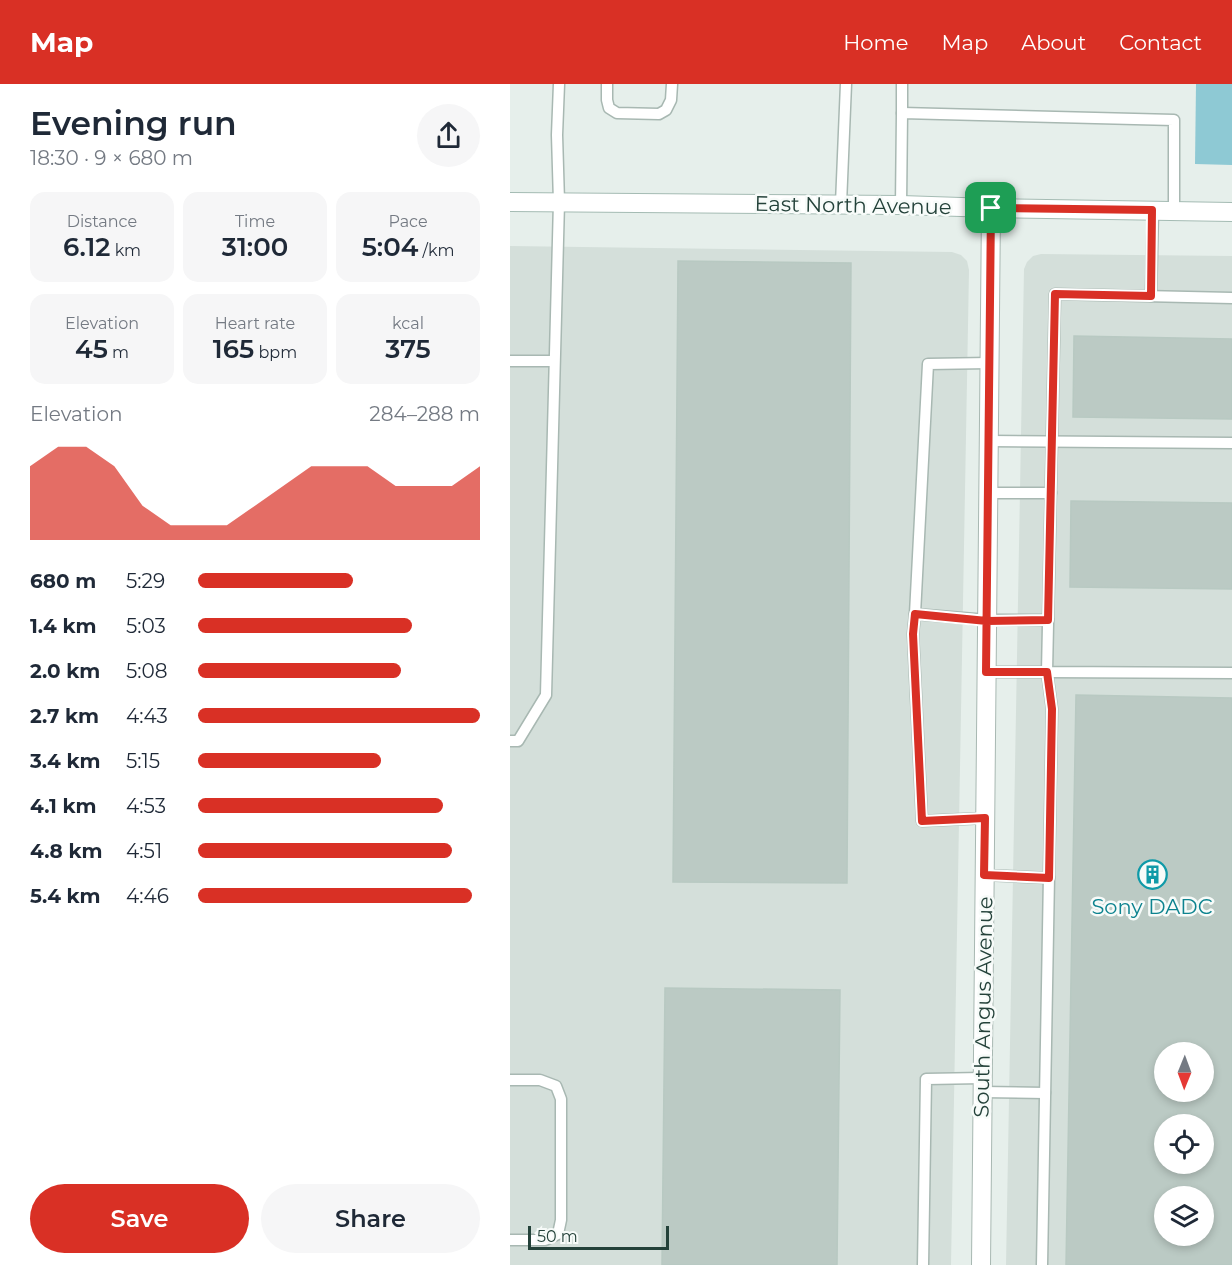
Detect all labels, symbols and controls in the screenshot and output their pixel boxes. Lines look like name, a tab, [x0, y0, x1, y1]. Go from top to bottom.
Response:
text: Map	[30, 25, 93, 59]
text: Home	[843, 30, 908, 55]
text: Map	[941, 30, 988, 55]
text: About	[1021, 30, 1086, 55]
text: Contact	[1119, 30, 1202, 55]
text: Evening run	[30, 103, 237, 143]
button: share	[417, 104, 480, 167]
text: 18:30 · 9 × 680 m	[30, 146, 193, 170]
pin	[965, 182, 1016, 233]
street label: East North Avenue	[754, 191, 952, 219]
icon: arrive	[974, 191, 1007, 224]
text: Distance	[67, 212, 137, 231]
text: Time	[235, 212, 275, 231]
text: Pace	[388, 212, 428, 231]
text: 6.12	[63, 231, 110, 263]
text: 31:00	[222, 231, 288, 263]
text: 5:04	[362, 231, 418, 263]
text: km	[110, 241, 141, 260]
text: /km	[418, 241, 454, 260]
text: Elevation	[65, 314, 139, 333]
text: Heart rate	[215, 314, 295, 333]
text: kcal	[392, 314, 424, 333]
text: 45	[75, 333, 108, 365]
text: 165	[213, 333, 254, 365]
text: 375	[385, 333, 431, 365]
text: m	[108, 343, 129, 362]
text: bpm	[254, 343, 297, 362]
text: Elevation	[30, 402, 122, 426]
text: 284–288 m	[369, 402, 480, 426]
text: 680 m	[30, 569, 96, 593]
text: 5:29	[126, 569, 165, 593]
text: 1.4 km	[30, 614, 97, 638]
text: 5:03	[126, 614, 166, 638]
text: 2.0 km	[30, 659, 100, 683]
text: 5:08	[126, 659, 168, 683]
text: 2.7 km	[30, 704, 99, 728]
text: 4:43	[126, 704, 168, 728]
text: 3.4 km	[30, 749, 101, 773]
text: 5:15	[126, 749, 160, 773]
text: 4.1 km	[30, 794, 97, 818]
text: 4:53	[126, 794, 166, 818]
text: 4.8 km	[30, 839, 103, 863]
text: 4:51	[126, 839, 162, 863]
building icon: Sony DADC	[1136, 859, 1168, 891]
text: 5.4 km	[30, 884, 101, 908]
text: 4:46	[126, 884, 169, 908]
place label: Sony DADC	[1091, 894, 1213, 919]
street label: South Angus Avenue	[969, 896, 997, 1118]
north arrow	[1154, 1042, 1214, 1102]
map controls	[1154, 1042, 1214, 1246]
button: locate	[1154, 1114, 1214, 1174]
button: Save	[30, 1184, 249, 1253]
button: Share	[261, 1184, 480, 1253]
button: layers	[1154, 1186, 1214, 1246]
scale bar	[528, 1223, 669, 1250]
text: 50 m	[537, 1227, 578, 1246]

